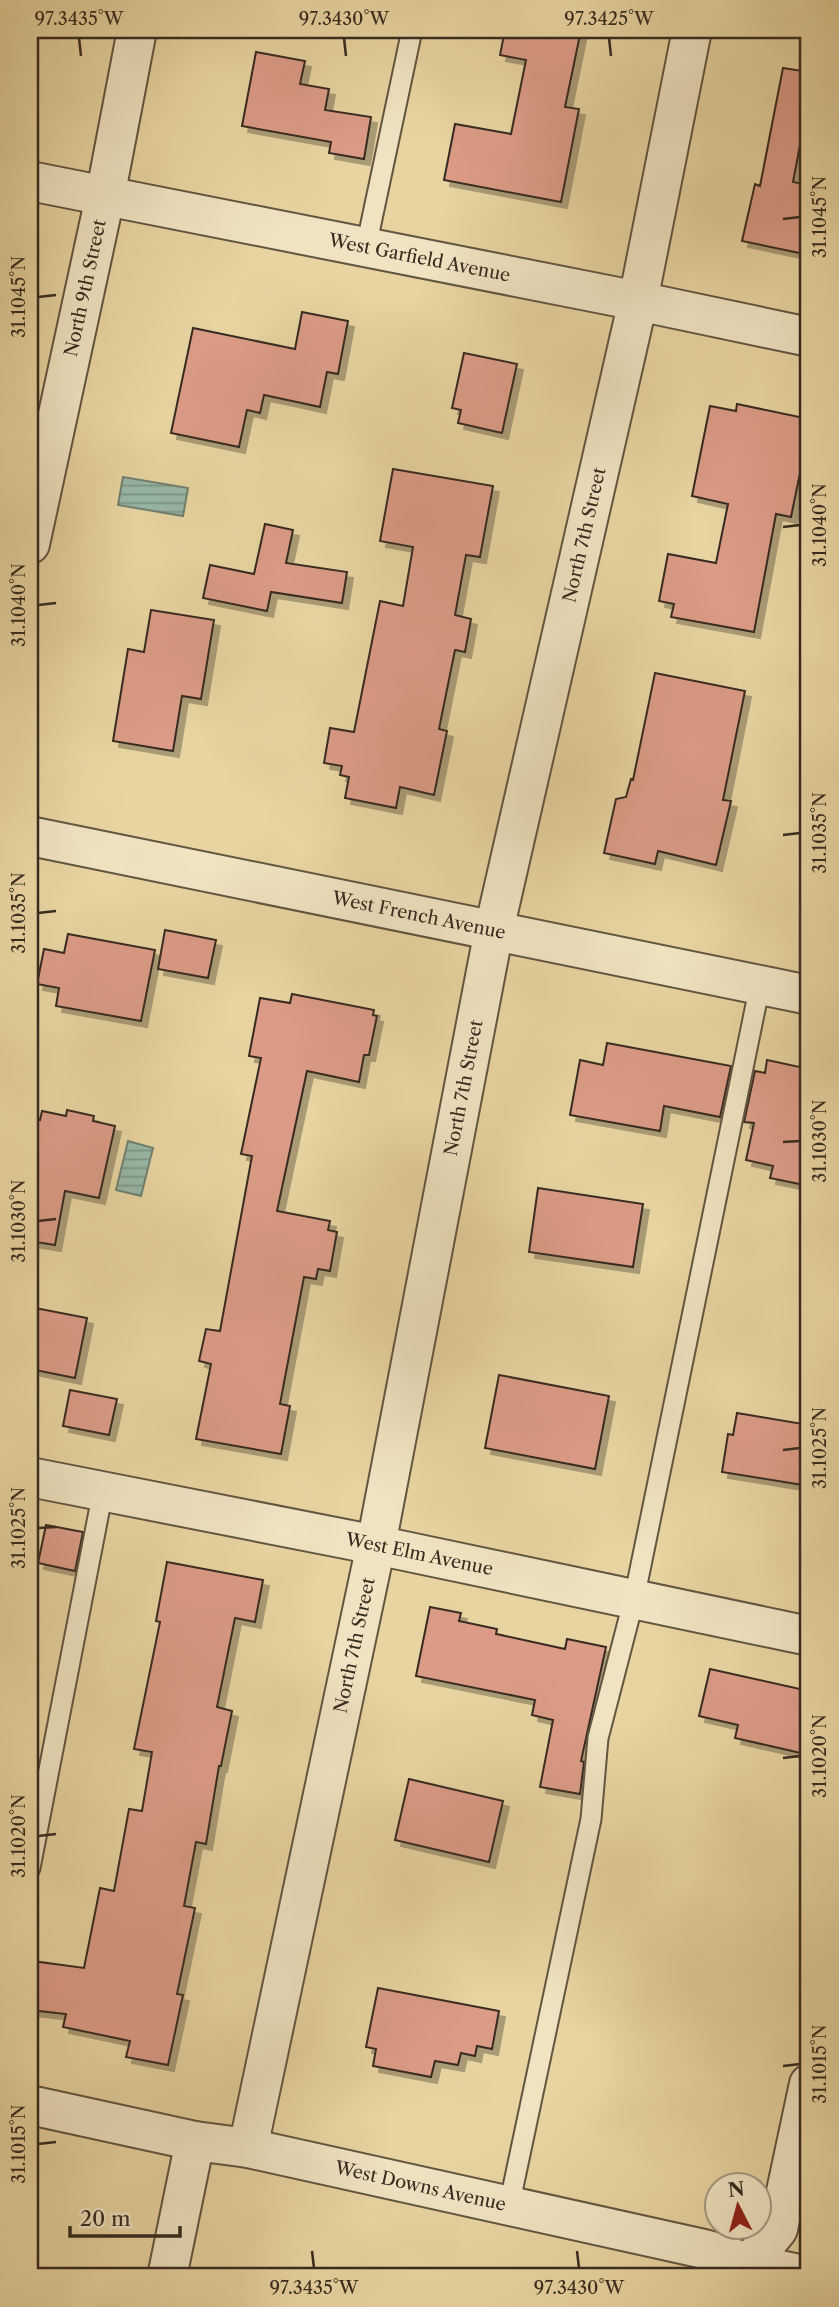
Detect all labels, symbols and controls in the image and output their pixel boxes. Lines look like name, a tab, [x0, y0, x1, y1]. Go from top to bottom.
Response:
text: 97.3435°W	[35, 8, 125, 30]
text: 97.3430°W	[299, 8, 391, 30]
text: 97.3425°W	[564, 8, 655, 30]
text: 31.1045°N	[809, 176, 831, 258]
street label: North 9th Street	[60, 217, 111, 358]
street label: West Garfield Avenue	[326, 229, 512, 287]
text: 31.1045°N	[8, 256, 30, 338]
street label: North 7th Street	[558, 465, 611, 605]
text: 31.1040°N	[809, 483, 831, 567]
text: 31.1040°N	[8, 563, 30, 647]
text: 31.1035°N	[809, 792, 831, 874]
text: 31.1035°N	[8, 872, 30, 954]
street label: West French Avenue	[329, 887, 508, 944]
street label: North 7th Street	[440, 1017, 488, 1158]
text: 31.1030°N	[809, 1099, 831, 1183]
text: 31.1030°N	[8, 1179, 30, 1263]
text: 31.1025°N	[809, 1407, 831, 1489]
text: 31.1025°N	[8, 1487, 30, 1569]
street label: West Elm Avenue	[343, 1528, 495, 1580]
street label: North 7th Street	[330, 1575, 380, 1715]
text: 31.1020°N	[809, 1714, 831, 1798]
text: 31.1020°N	[8, 1794, 30, 1878]
text: 31.1015°N	[809, 2024, 831, 2104]
text: 31.1015°N	[8, 2104, 30, 2184]
street label: West Downs Avenue	[332, 2156, 508, 2216]
north arrow	[702, 2170, 772, 2240]
text: N	[727, 2177, 746, 2202]
scale bar	[70, 2195, 180, 2239]
text: 20 m	[80, 2206, 131, 2231]
text: 97.3435°W	[270, 2277, 360, 2299]
text: 97.3430°W	[534, 2277, 626, 2299]

